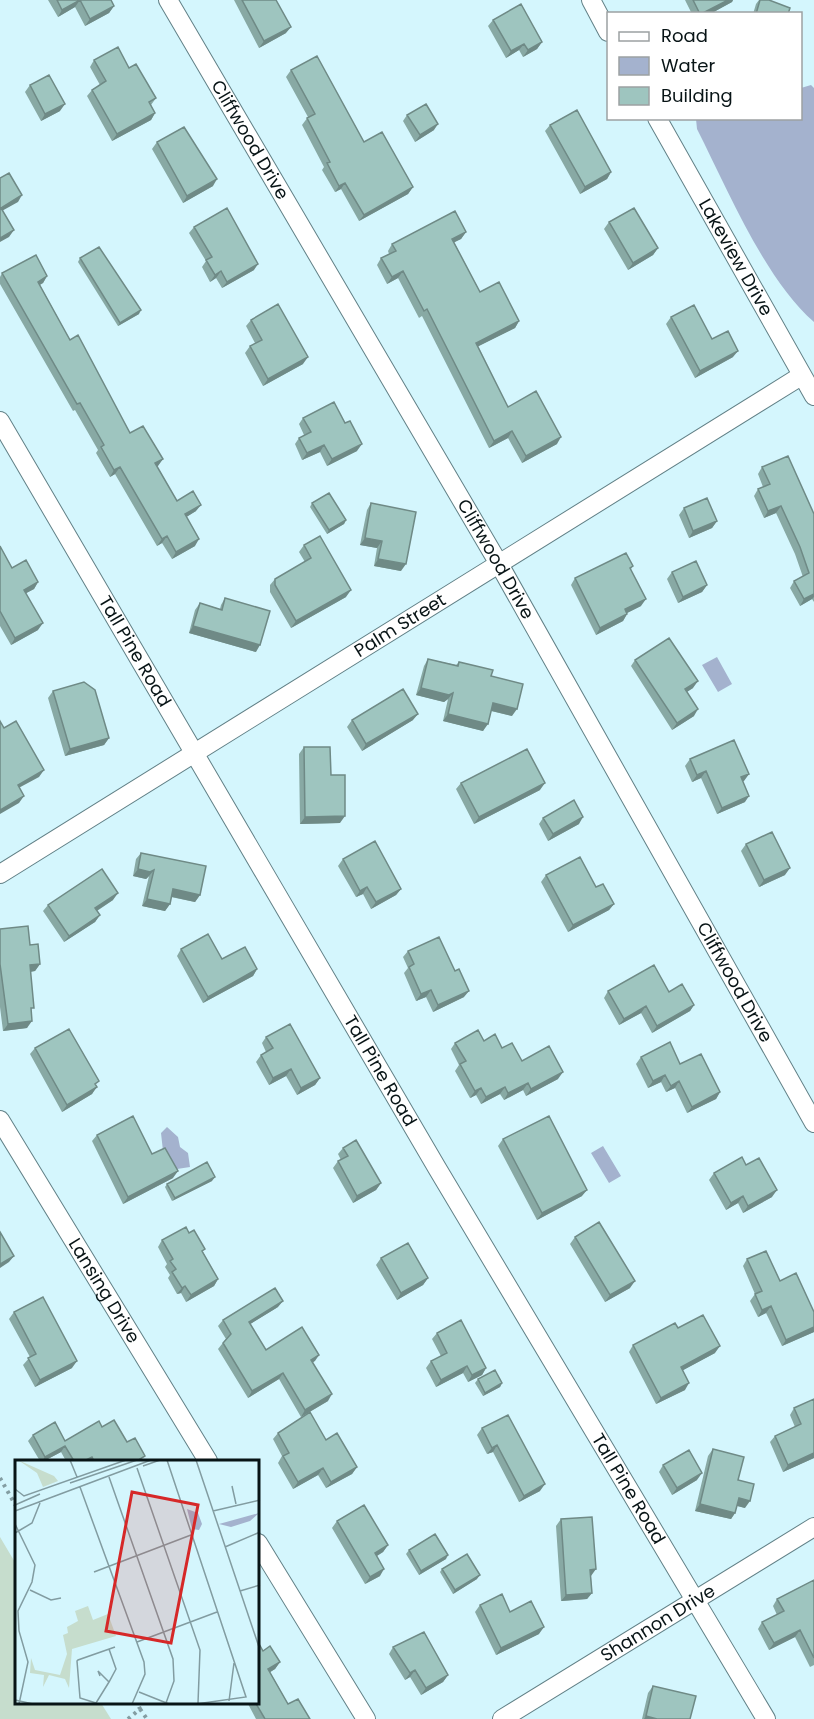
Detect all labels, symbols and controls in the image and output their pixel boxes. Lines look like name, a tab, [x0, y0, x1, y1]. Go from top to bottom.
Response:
legend	[607, 12, 802, 120]
text: Road	[661, 23, 708, 48]
text: Water	[661, 53, 715, 78]
street label: Cliffwood Drive	[206, 75, 295, 204]
text: Building	[661, 83, 733, 108]
street label: Lakeview Drive	[693, 194, 779, 320]
street label: Cliffwood Drive	[452, 494, 540, 623]
street label: Palm Street	[349, 587, 450, 663]
street label: Tall Pine Road	[93, 591, 178, 711]
street label: Cliffwood Drive	[691, 917, 779, 1047]
street label: Tall Pine Road	[338, 1011, 423, 1131]
street label: Lansing Drive	[63, 1233, 146, 1348]
street label: Tall Pine Road	[586, 1428, 672, 1548]
inset map	[15, 1460, 260, 1704]
street label: Shannon Drive	[596, 1578, 720, 1667]

